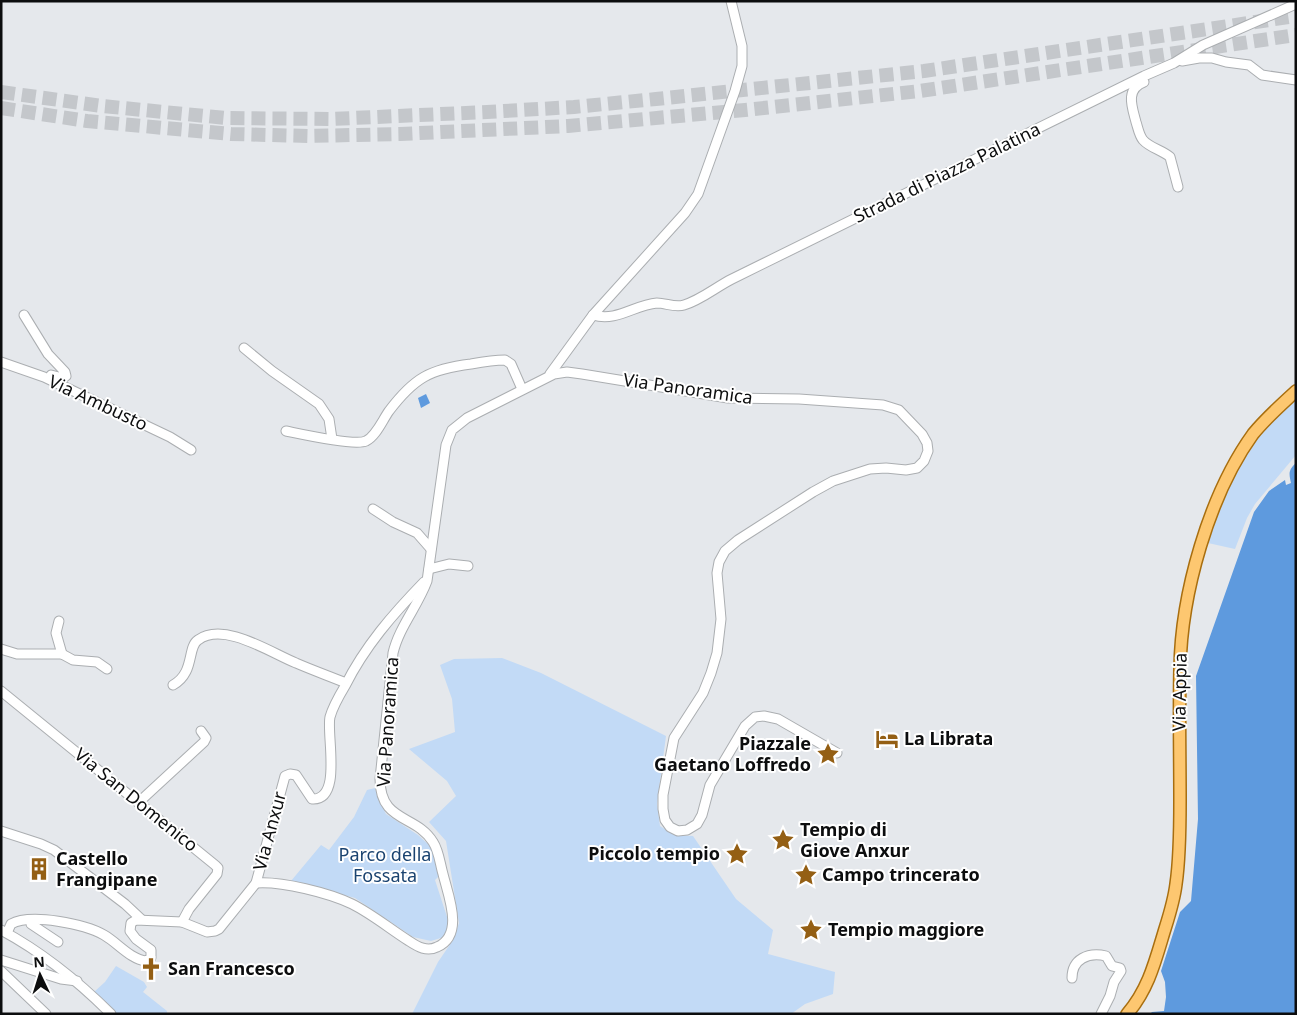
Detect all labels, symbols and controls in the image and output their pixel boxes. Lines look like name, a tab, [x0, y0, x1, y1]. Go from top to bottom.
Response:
street label: Strada di Piazza Palatina	[849, 116, 1044, 228]
street label: Via Panoramica	[622, 367, 754, 409]
street label: Via Ambusto	[45, 369, 152, 436]
street label: Via Appia	[1166, 652, 1192, 731]
street label: Via Panoramica	[370, 656, 404, 788]
hotel icon: La Librata	[874, 726, 900, 752]
place label: La Librata	[904, 726, 993, 750]
place label: Piazzale Gaetano Loffredo	[654, 731, 811, 776]
place icon: Piazzale Gaetano Loffredo	[815, 741, 841, 767]
street label: Via San Domenico	[70, 742, 203, 856]
street label: Via Anxur	[247, 788, 291, 873]
place label: Tempio di Giove Anxur	[800, 817, 909, 862]
place icon: Tempio di Giove Anxur	[770, 827, 796, 853]
place label: Piccolo tempio	[588, 841, 720, 865]
place icon: Piccolo tempio	[724, 841, 750, 867]
park label: Parco della Fossata	[339, 842, 431, 887]
place label: Castello Frangipane	[56, 846, 157, 891]
building icon: Castello Frangipane	[26, 856, 52, 882]
place icon: Campo trincerato	[793, 862, 819, 888]
place label: Campo trincerato	[822, 862, 980, 886]
place icon: Tempio maggiore	[798, 917, 824, 943]
place label: Tempio maggiore	[828, 917, 984, 941]
north arrow	[15, 950, 65, 1000]
text: N	[33, 952, 45, 971]
church icon: San Francesco	[138, 956, 164, 982]
place label: San Francesco	[168, 956, 295, 980]

